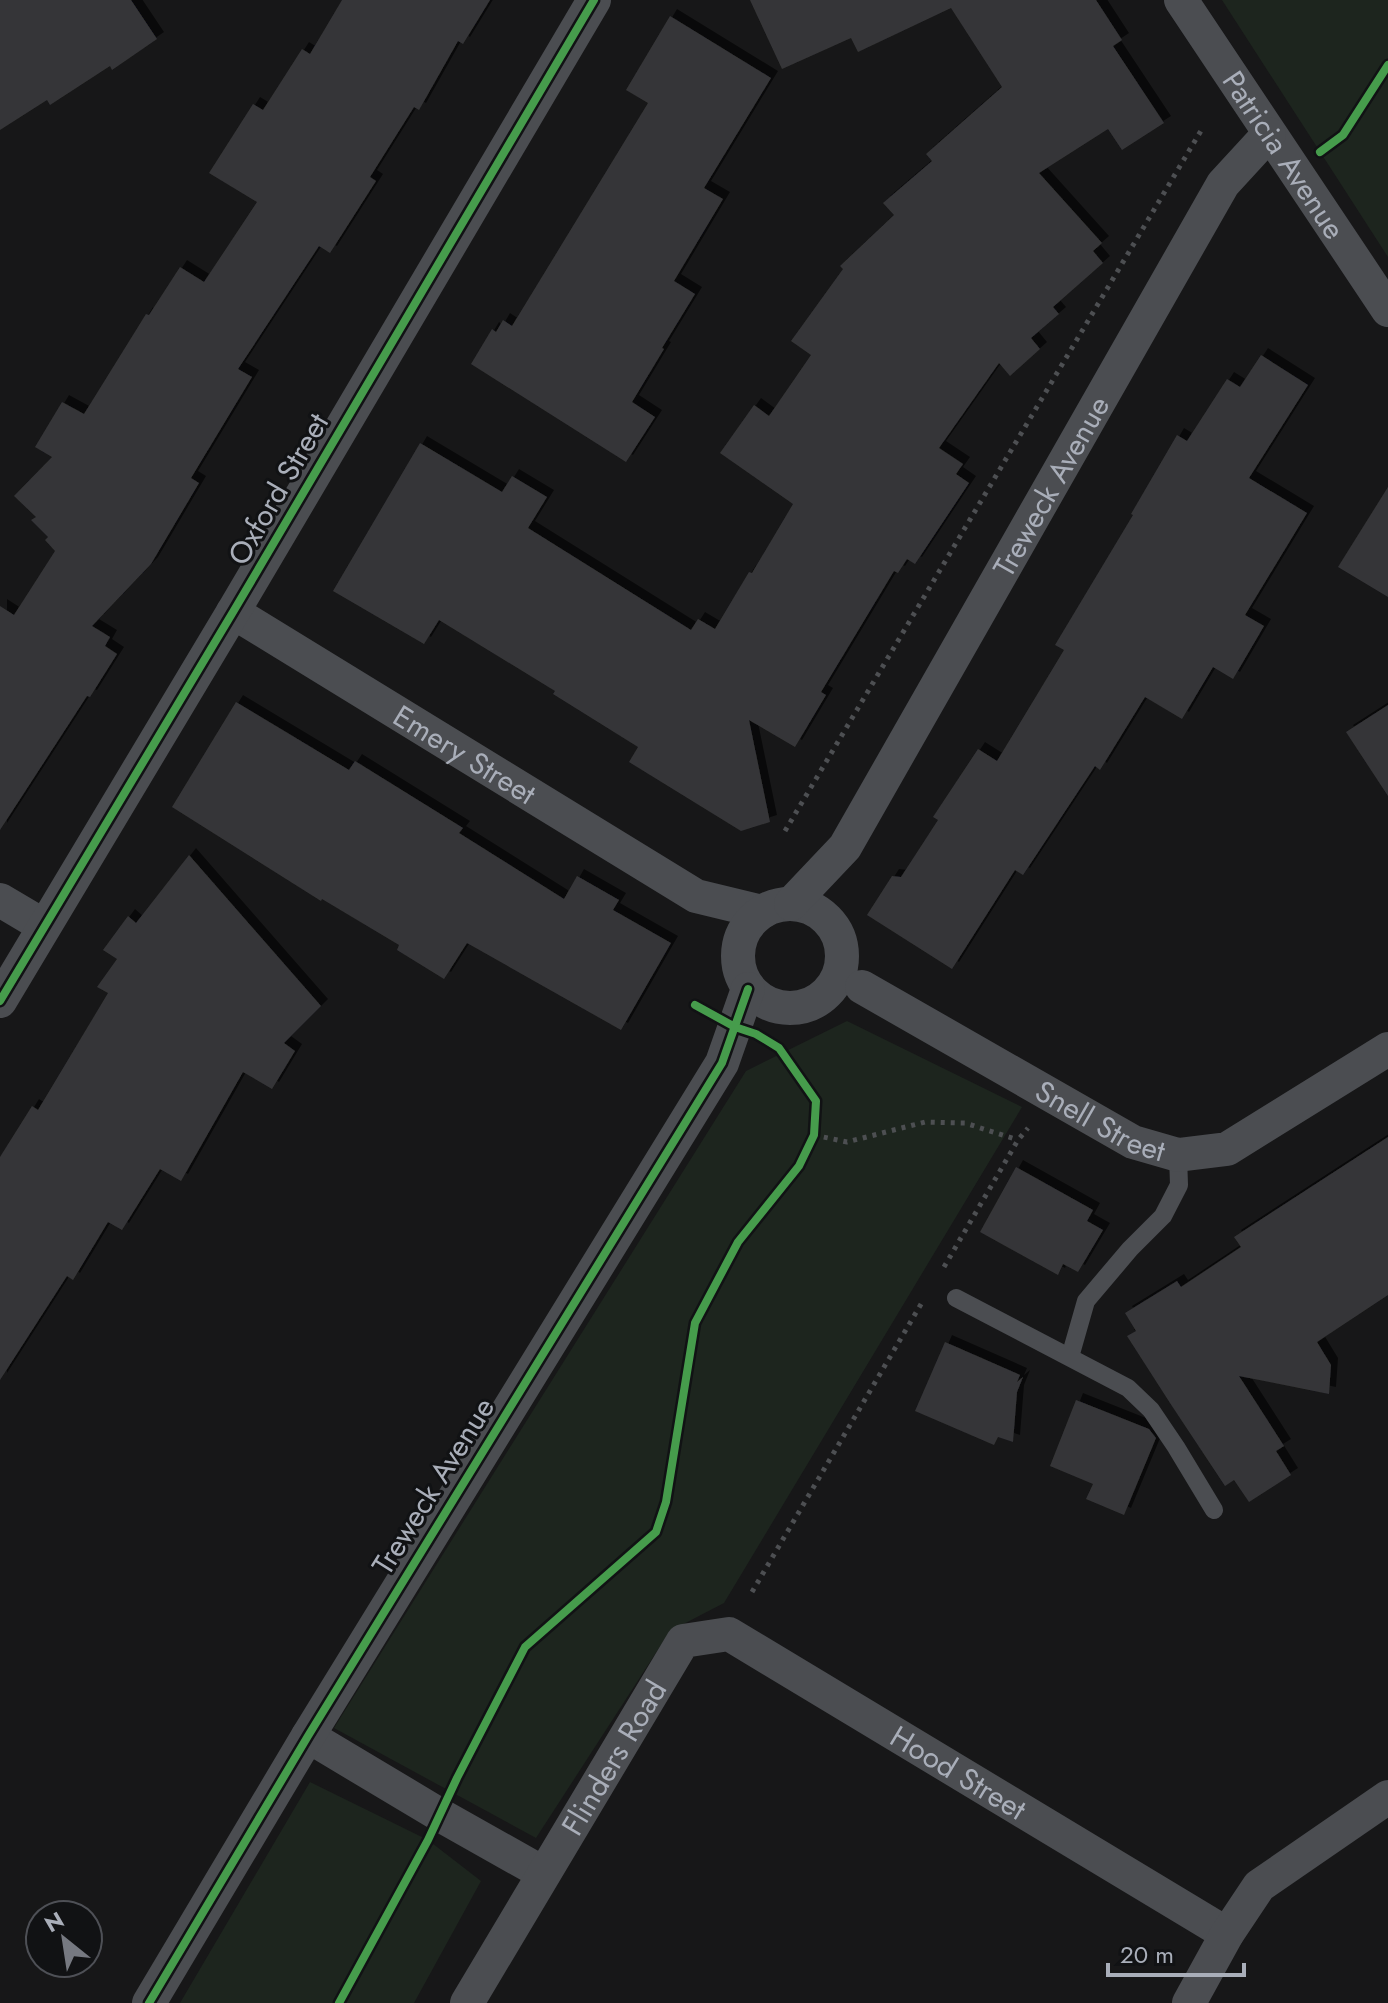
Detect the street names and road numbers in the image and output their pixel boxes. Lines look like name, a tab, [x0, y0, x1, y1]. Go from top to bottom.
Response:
street label: Patricia Avenue	[1212, 62, 1356, 247]
street label: Treweck Avenue	[982, 388, 1119, 584]
street label: Oxford Street	[217, 404, 339, 573]
street label: Emery Street	[385, 694, 545, 815]
street label: Snell Street	[1028, 1069, 1171, 1172]
street label: Treweck Avenue	[361, 1389, 505, 1583]
street label: Flinders Road	[550, 1672, 677, 1843]
street label: Hood Street	[882, 1715, 1035, 1830]

